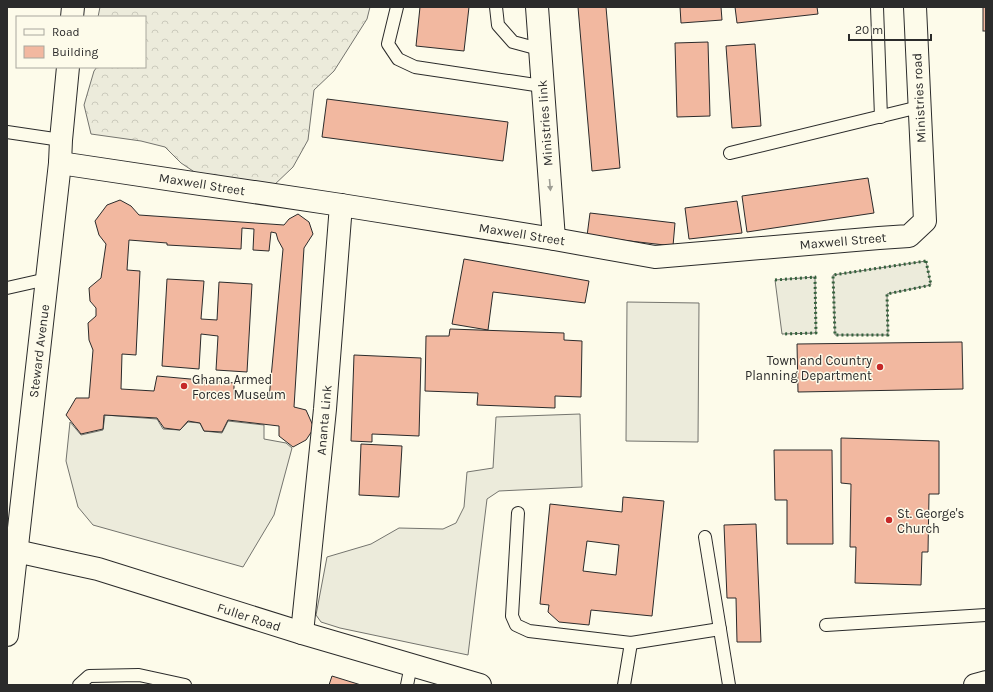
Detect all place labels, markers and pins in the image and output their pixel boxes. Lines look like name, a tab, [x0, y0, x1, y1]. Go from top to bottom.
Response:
place label: Town and Country Planning Department	[745, 353, 872, 383]
marker: Town and Country Planning Department	[875, 362, 885, 372]
place label: Ghana Armed Forces Museum	[192, 372, 286, 402]
marker: Ghana Armed Forces Museum	[179, 381, 189, 391]
place label: St. George's Church	[897, 506, 965, 536]
marker: St. George's Church	[884, 515, 894, 525]

